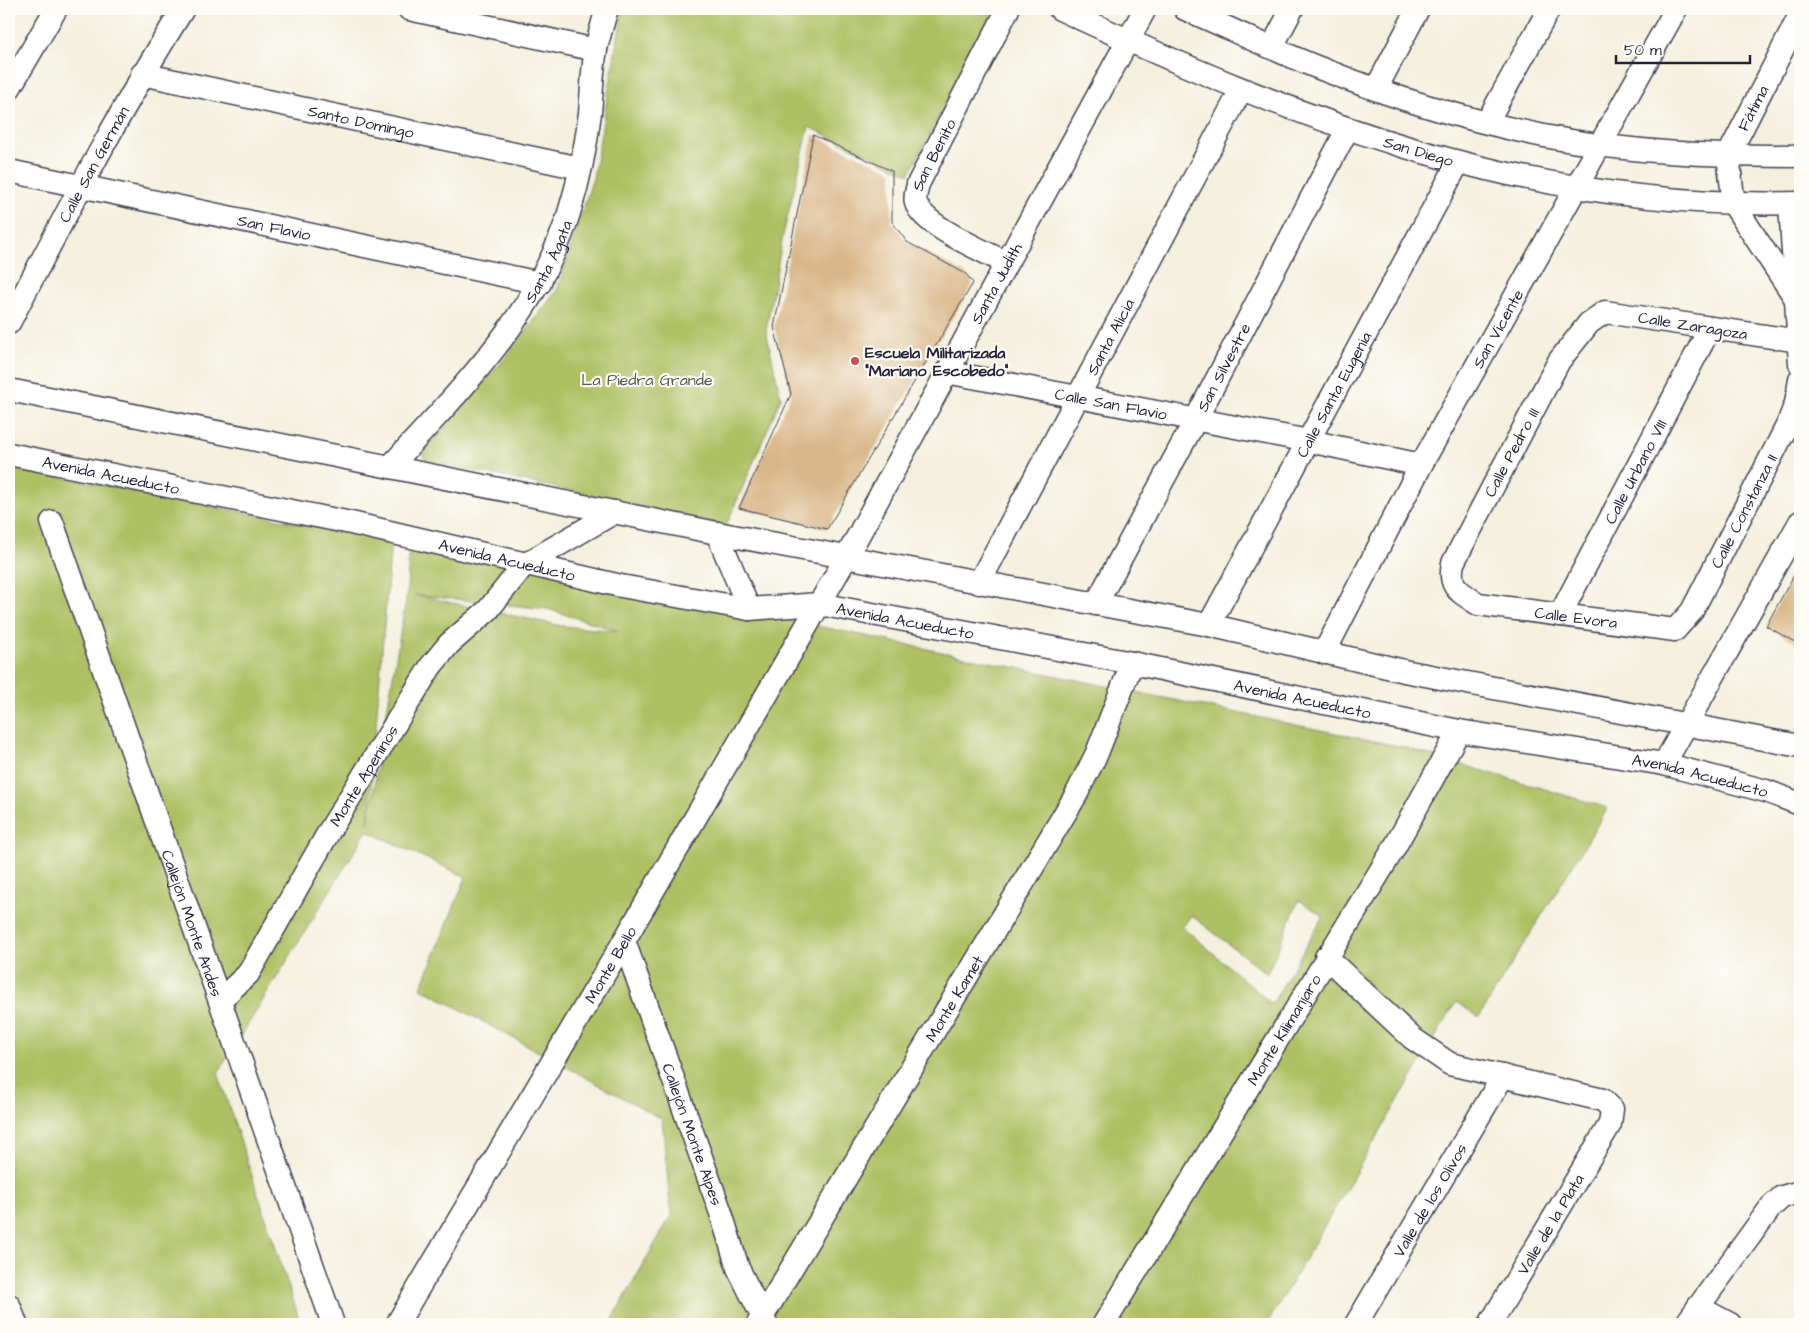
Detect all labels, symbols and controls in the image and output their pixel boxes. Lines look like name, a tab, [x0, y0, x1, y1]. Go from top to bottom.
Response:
scale bar	[1616, 32, 1750, 64]
text: 50 m	[1624, 40, 1662, 61]
street label: Fátima	[1733, 82, 1774, 135]
street label: Santo Domingo	[306, 100, 416, 144]
street label: Calle San Germán	[54, 102, 135, 227]
street label: San Benito	[907, 115, 962, 193]
street label: San Diego	[1381, 131, 1456, 172]
street label: San Flavio	[235, 209, 313, 246]
street label: Santa Ágata	[520, 217, 578, 307]
street label: Santa Judith	[966, 239, 1028, 328]
street label: San Vicente	[1467, 285, 1529, 372]
street label: Santa Alicia	[1082, 295, 1140, 379]
street label: Calle Zaragoza	[1636, 306, 1749, 346]
street label: San Silvestre	[1192, 319, 1256, 416]
street label: Calle Santa Eugenia	[1291, 328, 1377, 462]
place label: Escuela Militarizada "Mariano Escobedo"	[865, 342, 1008, 382]
marker: Escuela Militarizada "Mariano Escobedo"	[849, 355, 861, 367]
park label: La Piedra Grande	[581, 369, 713, 391]
street label: Calle San Flavio	[1053, 383, 1169, 426]
street label: Calle Pedro III	[1479, 404, 1545, 501]
street label: Calle Urbano VIII	[1599, 416, 1672, 528]
street label: Calle Constanza II	[1706, 450, 1783, 572]
street label: Avenida Acueducto	[40, 451, 181, 500]
street label: Avenida Acueducto	[436, 534, 577, 587]
street label: Avenida Acueducto	[834, 597, 975, 645]
street label: Calle Evora	[1533, 602, 1619, 634]
street label: Avenida Acueducto	[1232, 674, 1373, 724]
street label: Monte Apeninos	[325, 721, 404, 831]
street label: Avenida Acueducto	[1630, 749, 1770, 803]
street label: Callejón Monte Andes	[156, 847, 227, 1000]
street label: Monte Bello	[580, 922, 642, 1007]
street label: Monte Kamet	[920, 951, 989, 1046]
street label: Monte Kilimanjaro	[1242, 970, 1327, 1090]
street label: Callejón Monte Alpes	[656, 1060, 727, 1209]
street label: Valle de los Olivos	[1388, 1140, 1473, 1262]
street label: Valle de la Plata	[1512, 1170, 1590, 1279]

